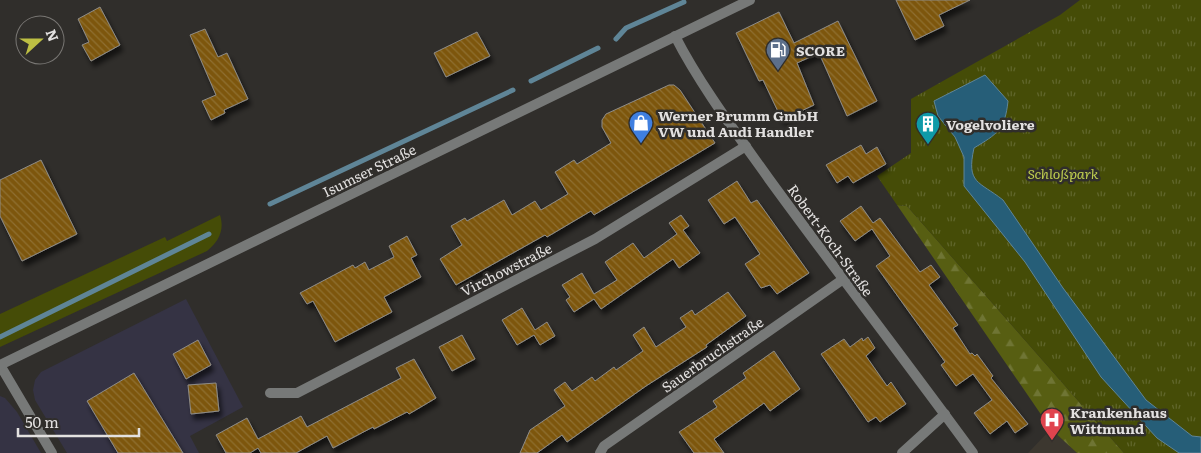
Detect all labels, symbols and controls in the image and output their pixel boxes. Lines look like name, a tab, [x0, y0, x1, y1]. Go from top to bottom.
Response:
north arrow	[15, 15, 65, 65]
text: N	[42, 26, 65, 44]
fuel station icon: SCORE	[765, 37, 791, 71]
place label: SCORE	[796, 40, 845, 60]
place label: Werner Brumm GmbH VW und Audi Handler	[658, 105, 818, 141]
shop icon: Werner Brumm GmbH VW und Audi Handler	[628, 110, 654, 144]
building icon: Vogelvoliere	[915, 111, 941, 145]
place label: Vogelvoliere	[946, 114, 1035, 134]
street label: Isumser Straße	[319, 139, 419, 201]
park label: Schloßpark	[1028, 163, 1099, 183]
street label: Robert-Koch-Straße	[784, 180, 878, 300]
street label: Virchowstraße	[457, 237, 555, 301]
street label: Sauerbruchstraße	[657, 311, 767, 397]
place label: Krankenhaus Wittmund	[1070, 402, 1167, 438]
scale bar	[18, 406, 139, 438]
hospital icon: Krankenhaus Wittmund	[1039, 407, 1065, 441]
text: 50 m	[25, 410, 59, 433]

